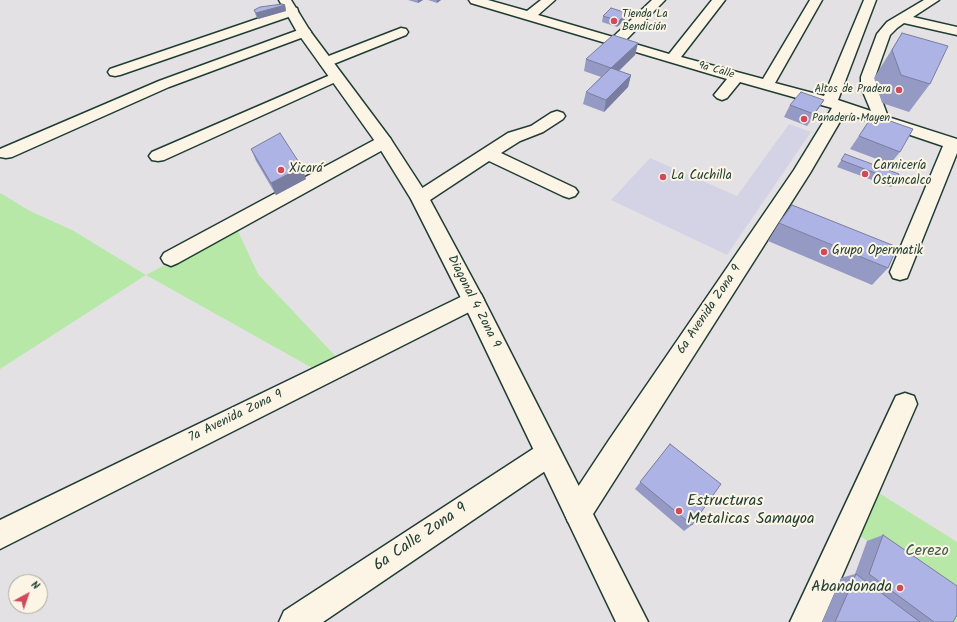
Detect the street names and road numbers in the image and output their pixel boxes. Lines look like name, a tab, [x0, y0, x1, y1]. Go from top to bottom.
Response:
street label: 9a Calle	[696, 60, 736, 82]
street label: Diagonal 4 Zona 9	[443, 253, 503, 351]
street label: 6a Avenida Zona 9	[674, 262, 746, 358]
street label: 7a Avenida Zona 9	[186, 387, 286, 447]
street label: 6a Calle Zona 9	[371, 500, 471, 576]

